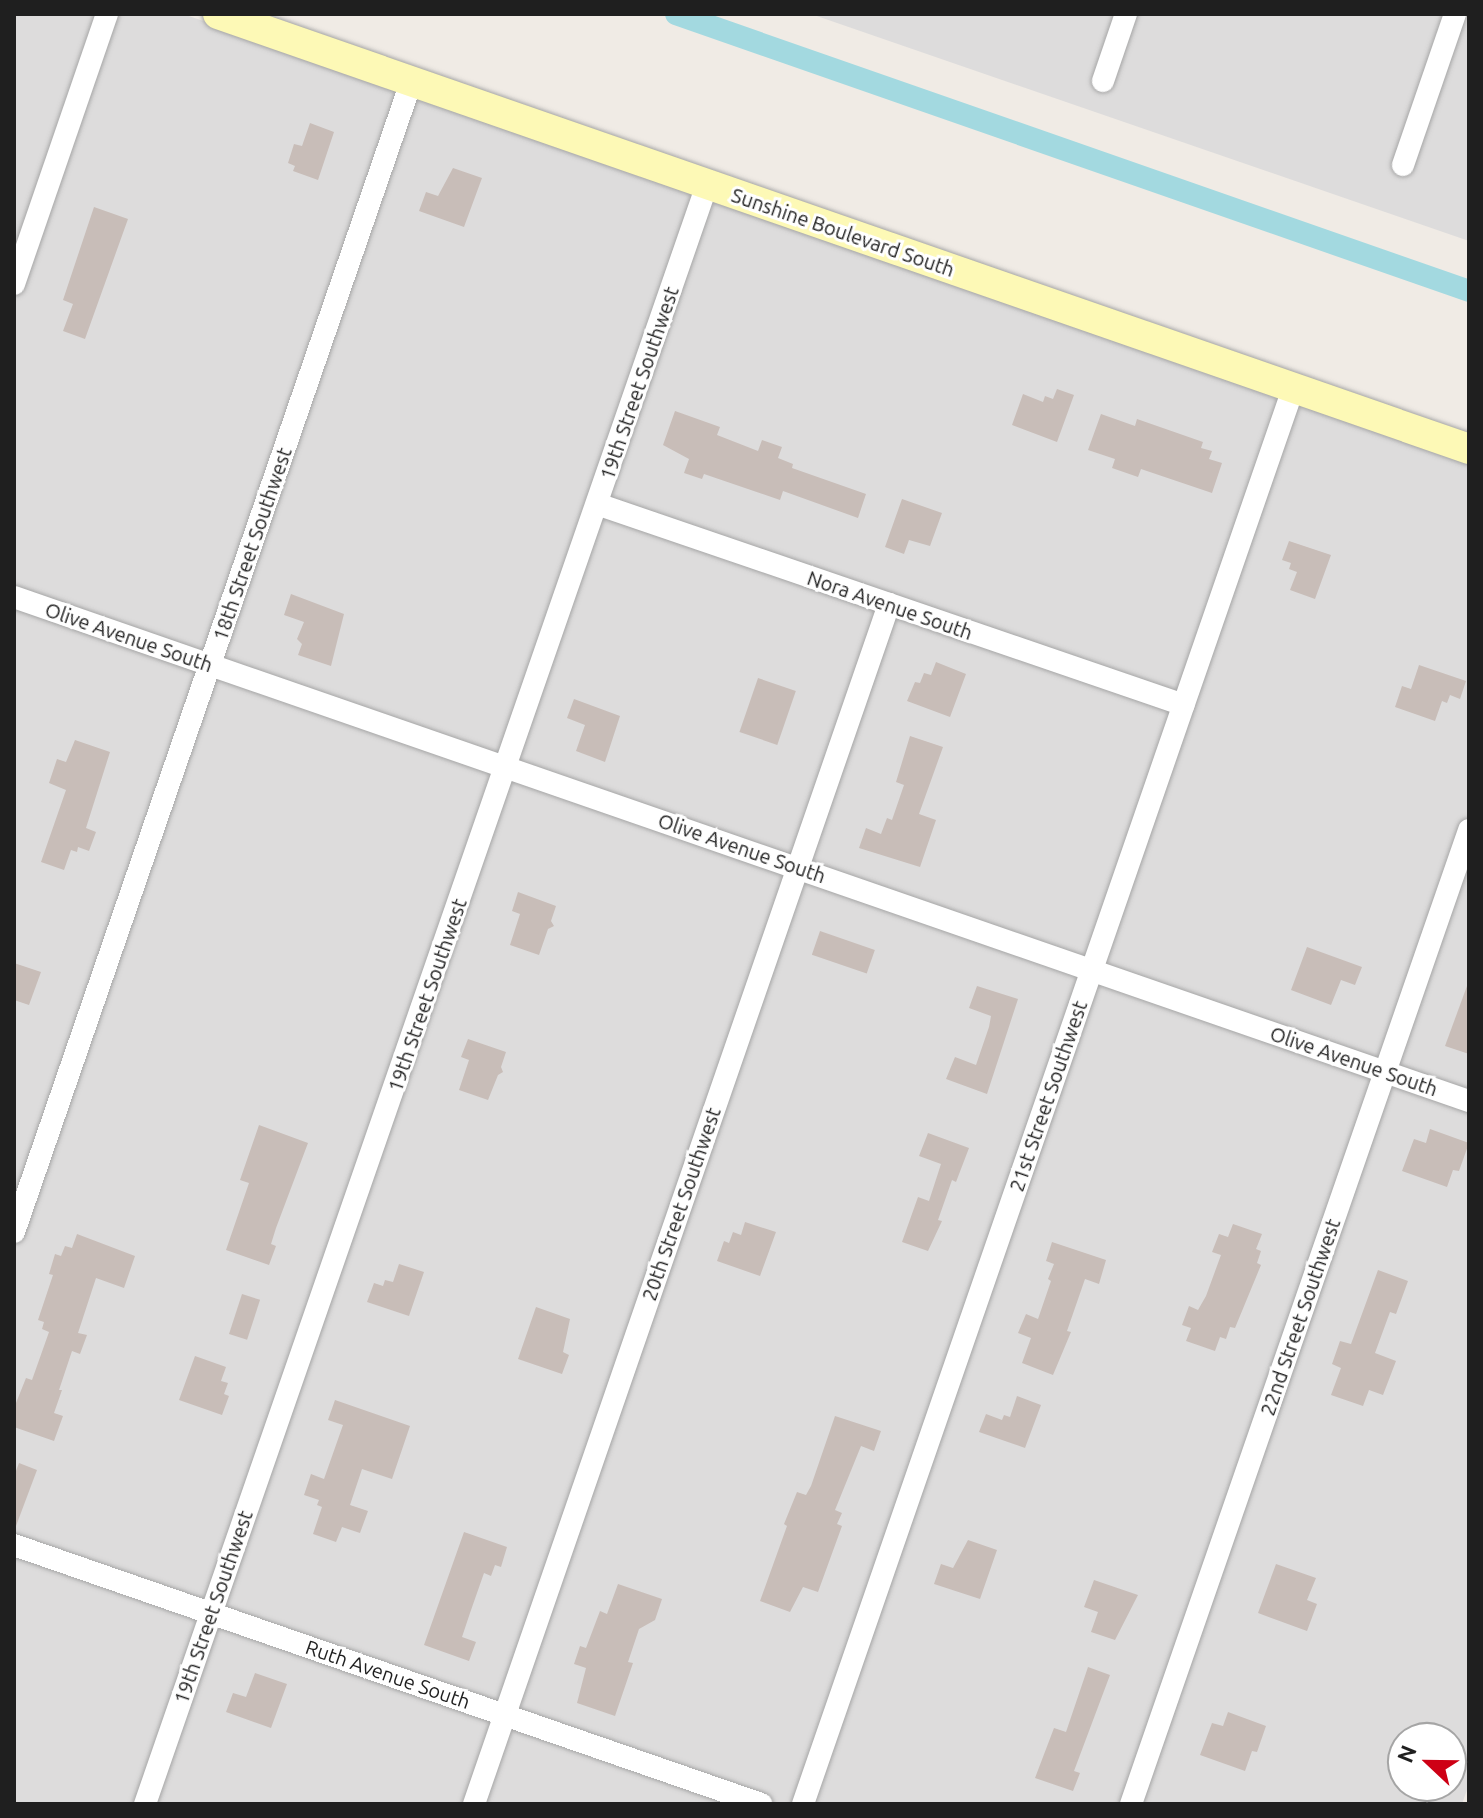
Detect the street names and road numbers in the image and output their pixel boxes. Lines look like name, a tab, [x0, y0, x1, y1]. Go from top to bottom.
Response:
street label: Sunshine Boulevard South	[728, 183, 958, 281]
street label: 19th Street Southwest	[595, 283, 683, 483]
street label: 18th Street Southwest	[208, 444, 296, 644]
street label: Nora Avenue South	[804, 565, 976, 645]
street label: Olive Avenue South	[42, 597, 216, 677]
street label: Olive Avenue South	[655, 808, 829, 888]
street label: 19th Street Southwest	[383, 895, 471, 1095]
street label: 21st Street Southwest	[1004, 998, 1092, 1194]
street label: Olive Avenue South	[1267, 1021, 1441, 1101]
street label: 20th Street Southwest	[637, 1104, 725, 1304]
street label: 22nd Street Southwest	[1255, 1215, 1345, 1419]
street label: 19th Street Southwest	[169, 1507, 257, 1707]
street label: Ruth Avenue South	[303, 1635, 473, 1713]

